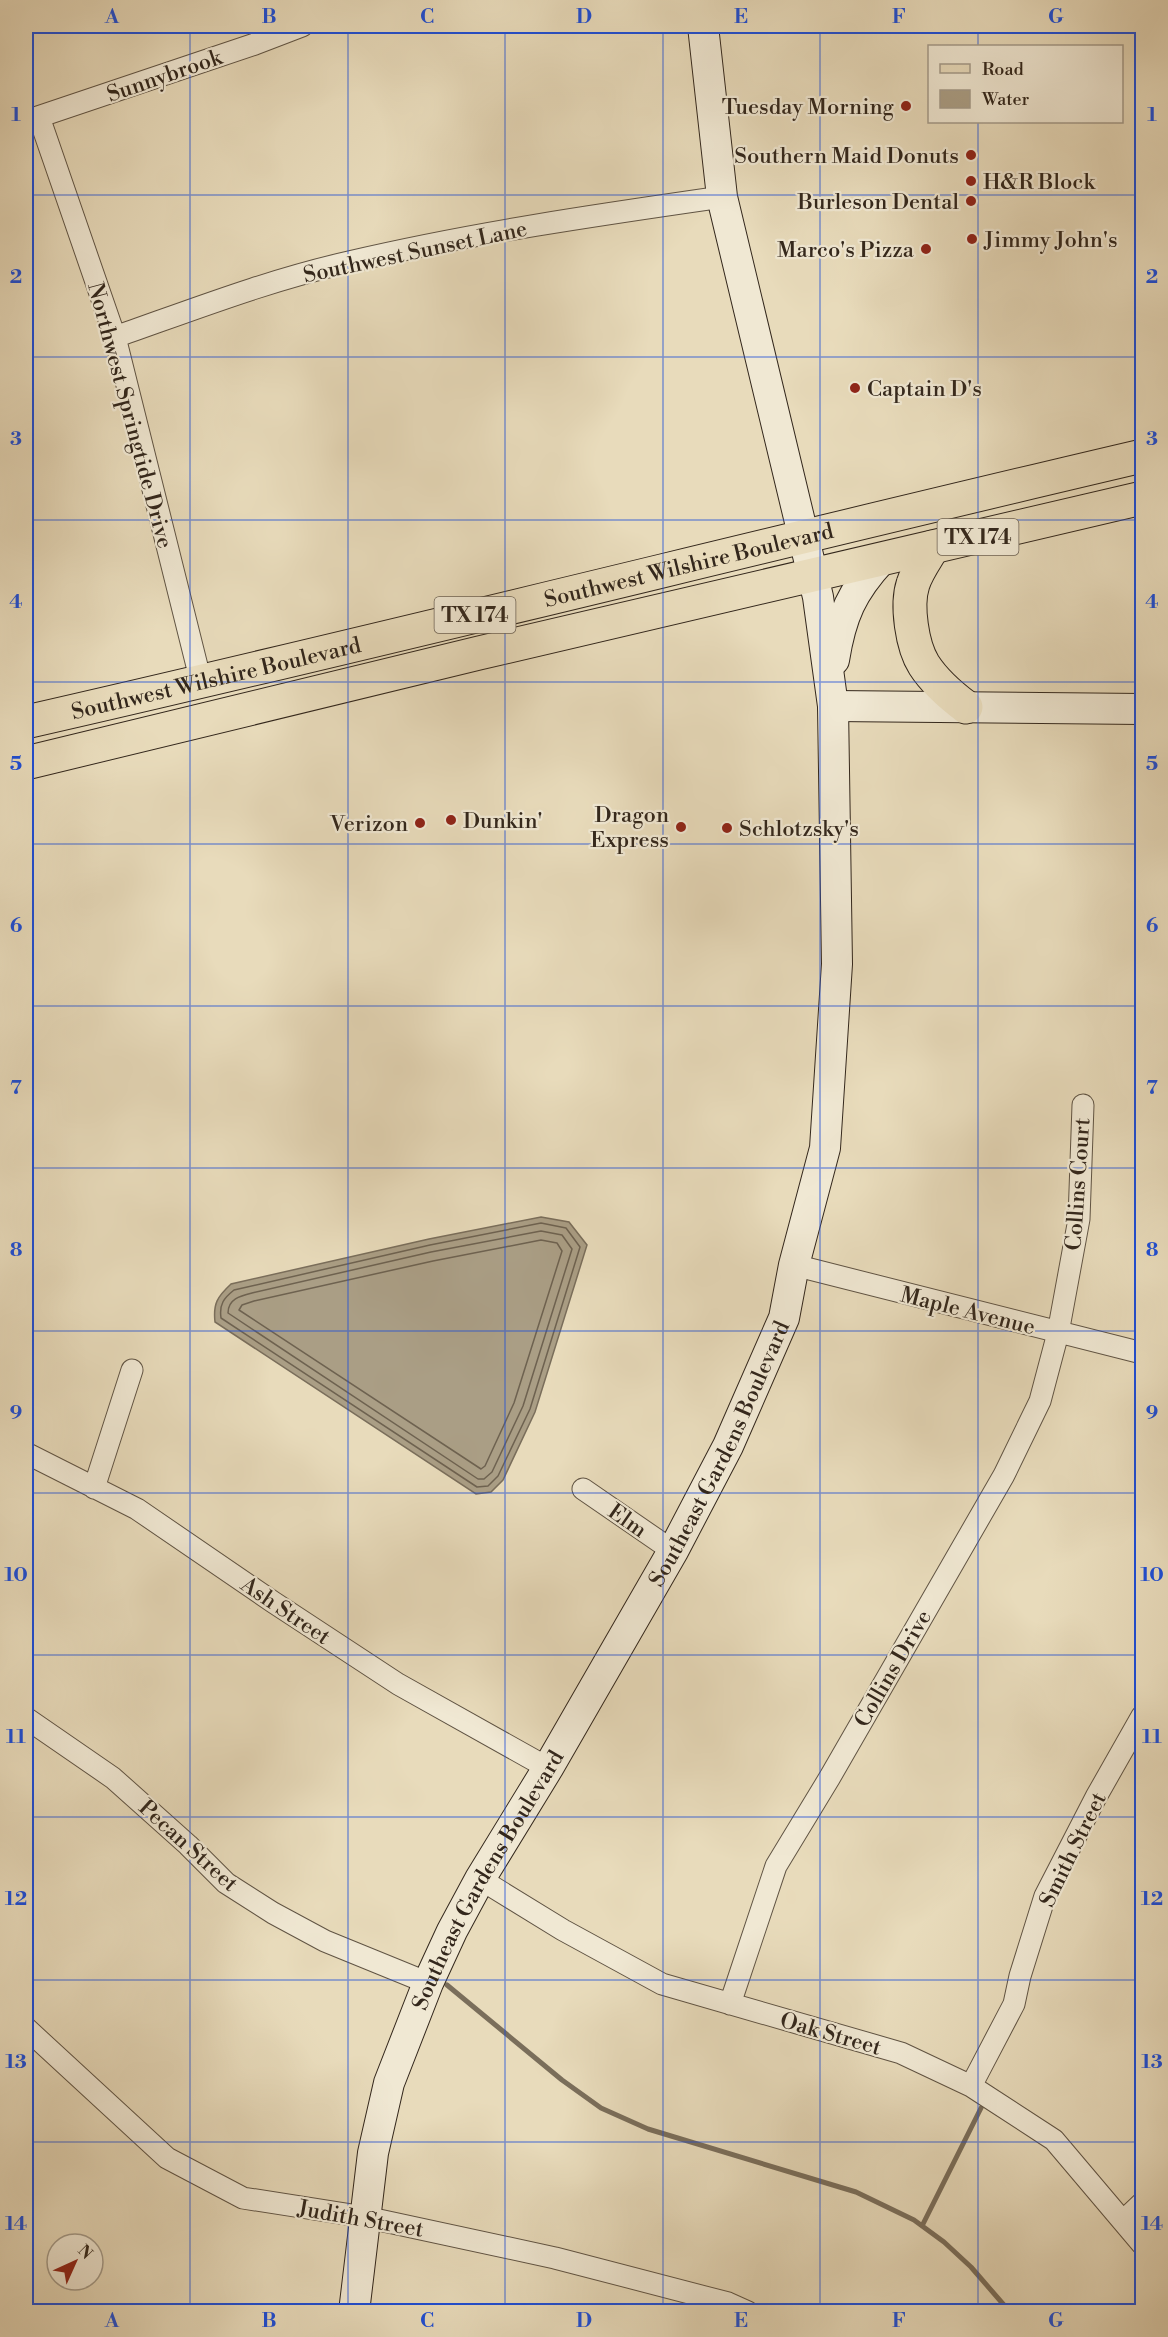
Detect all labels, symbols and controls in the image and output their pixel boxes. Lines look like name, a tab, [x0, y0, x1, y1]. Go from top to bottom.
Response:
text: A	[104, 5, 120, 30]
text: B	[261, 5, 277, 30]
text: C	[420, 5, 434, 30]
text: D	[576, 5, 592, 30]
text: E	[734, 5, 748, 30]
text: F	[892, 5, 906, 30]
text: G	[1048, 5, 1064, 30]
street label: Sunnybrook	[103, 44, 227, 109]
legend	[928, 45, 1123, 123]
text: Road	[982, 58, 1025, 81]
text: Water	[981, 88, 1030, 111]
place label: Tuesday Morning	[722, 94, 895, 121]
marker: Tuesday Morning	[899, 99, 913, 113]
text: 1	[11, 103, 21, 128]
text: 1	[1147, 103, 1157, 128]
place label: Southern Maid Donuts	[734, 143, 959, 170]
marker: Southern Maid Donuts	[964, 148, 978, 162]
place label: H&R Block	[983, 169, 1096, 196]
marker: H&R Block	[964, 174, 978, 188]
place label: Burleson Dental	[796, 189, 959, 216]
marker: Burleson Dental	[964, 194, 978, 208]
street label: Southwest Sunset Lane	[301, 216, 530, 289]
place label: Jimmy John's	[983, 227, 1118, 254]
marker: Jimmy John's	[965, 232, 979, 246]
place label: Marco's Pizza	[777, 237, 915, 264]
marker: Marco's Pizza	[919, 242, 933, 256]
text: 2	[10, 265, 22, 290]
text: 2	[1146, 265, 1158, 290]
street label: Northwest Springtide Drive	[81, 279, 178, 551]
place label: Captain D's	[867, 376, 982, 403]
marker: Captain D's	[848, 381, 862, 395]
text: 3	[10, 427, 22, 452]
text: 3	[1146, 427, 1158, 452]
street label: Southwest Wilshire Boulevard	[542, 518, 837, 614]
road number: TX 174	[938, 519, 1018, 555]
text: 4	[9, 590, 23, 615]
text: 4	[1145, 590, 1159, 615]
road number: TX 174	[434, 597, 516, 633]
street label: Southwest Wilshire Boulevard	[69, 632, 364, 726]
text: 5	[10, 752, 22, 777]
text: 5	[1146, 752, 1158, 777]
place label: Dragon Express	[590, 802, 669, 854]
place label: Dunkin'	[463, 808, 543, 835]
place label: Verizon	[329, 811, 408, 838]
marker: Dunkin'	[444, 813, 458, 827]
marker: Verizon	[413, 816, 427, 830]
place label: Schlotzsky's	[739, 816, 859, 843]
marker: Dragon Express	[674, 820, 688, 834]
marker: Schlotzsky's	[720, 821, 734, 835]
text: 6	[10, 914, 23, 939]
text: 6	[1146, 914, 1159, 939]
text: 7	[10, 1076, 22, 1101]
text: 7	[1146, 1076, 1158, 1101]
street label: Collins Court	[1060, 1117, 1097, 1251]
text: 8	[10, 1238, 23, 1263]
text: 8	[1146, 1238, 1159, 1263]
street label: Maple Avenue	[897, 1282, 1038, 1341]
street label: Southeast Gardens Boulevard	[643, 1317, 796, 1592]
text: 9	[10, 1401, 22, 1426]
text: 9	[1146, 1401, 1158, 1426]
street label: Elm	[603, 1498, 652, 1544]
text: 10	[4, 1563, 28, 1588]
text: 10	[1140, 1563, 1164, 1588]
street label: Ash Street	[234, 1571, 335, 1651]
street label: Collins Drive	[849, 1605, 938, 1732]
text: 11	[6, 1725, 26, 1750]
text: 11	[1142, 1725, 1162, 1750]
street label: Southeast Gardens Boulevard	[407, 1746, 570, 2014]
street label: Smith Street	[1034, 1788, 1113, 1911]
street label: Pecan Street	[133, 1794, 243, 1898]
text: 12	[5, 1887, 27, 1912]
text: 12	[1141, 1887, 1163, 1912]
street label: Oak Street	[777, 2007, 885, 2062]
text: 13	[5, 2050, 27, 2075]
text: 13	[1141, 2050, 1163, 2075]
street label: Judith Street	[295, 2195, 426, 2244]
text: 14	[5, 2212, 27, 2237]
text: 14	[1141, 2212, 1163, 2237]
north arrow	[45, 2232, 105, 2292]
text: N	[73, 2241, 97, 2264]
text: A	[104, 2309, 120, 2334]
text: B	[261, 2309, 277, 2334]
text: C	[420, 2309, 434, 2334]
text: D	[576, 2309, 592, 2334]
text: E	[734, 2309, 748, 2334]
text: F	[892, 2309, 906, 2334]
text: G	[1048, 2309, 1064, 2334]

